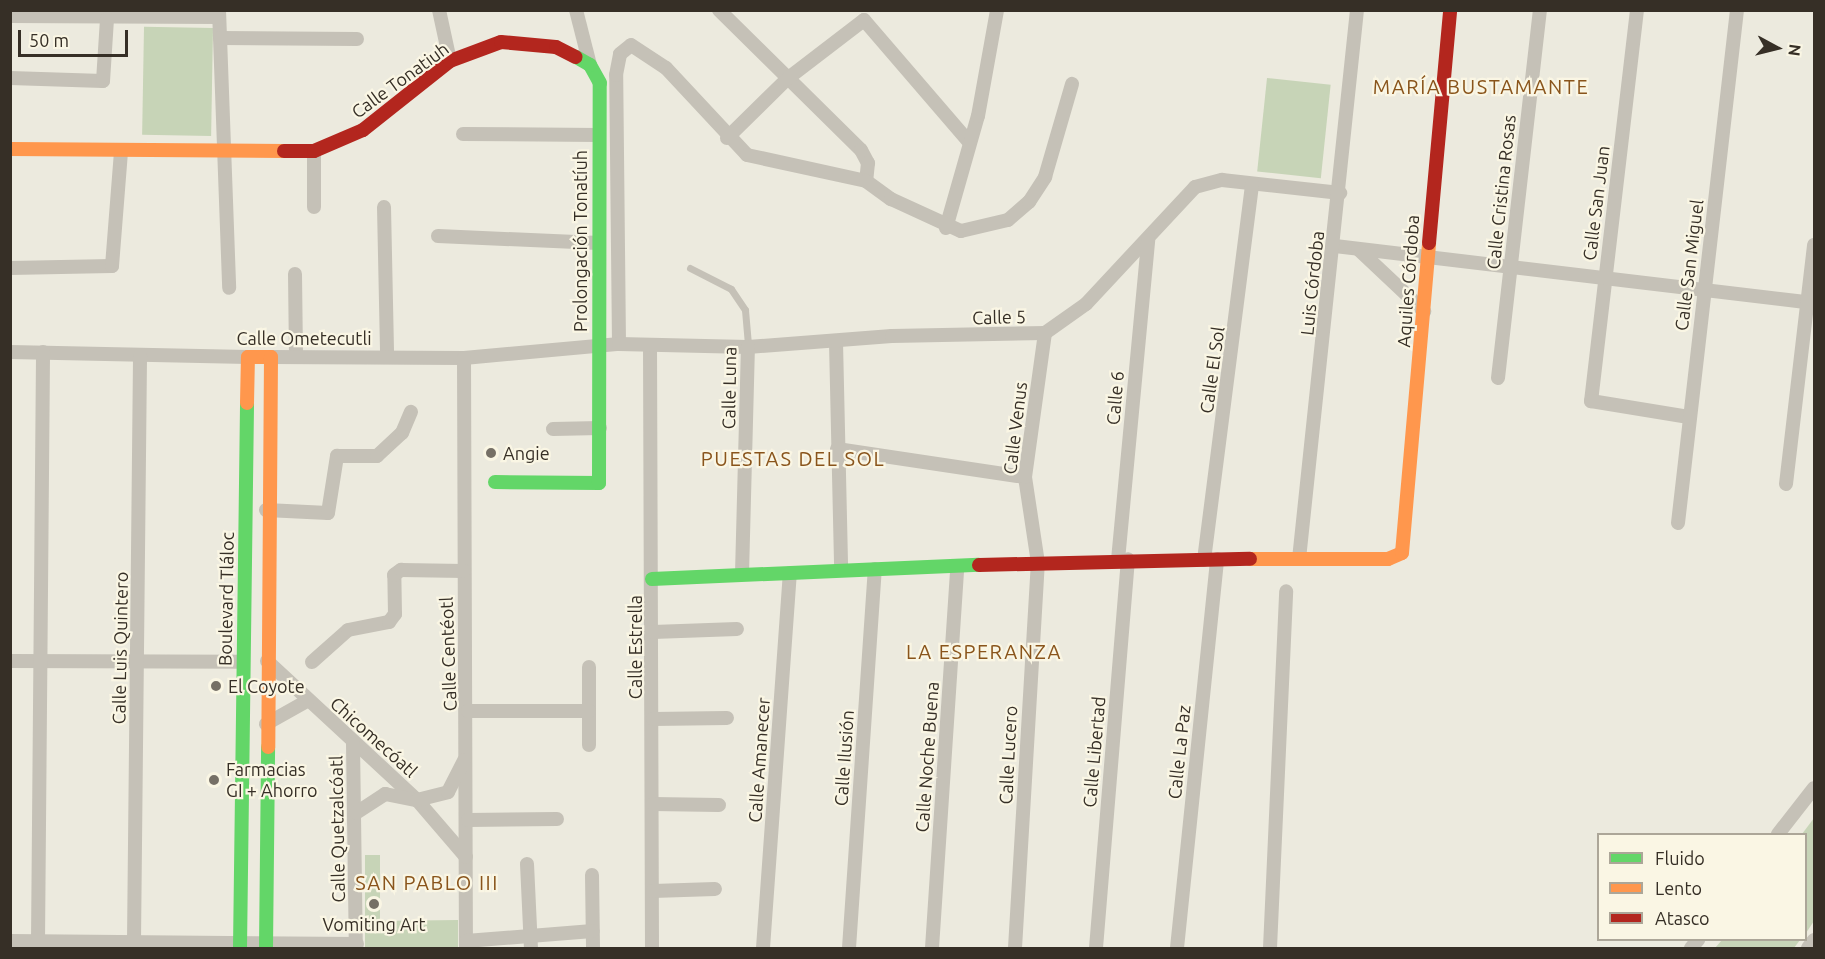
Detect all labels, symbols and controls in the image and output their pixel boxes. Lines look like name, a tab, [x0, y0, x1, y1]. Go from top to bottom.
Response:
scale bar	[21, 18, 130, 56]
north arrow	[1747, 18, 1807, 78]
text: 50 m	[29, 30, 69, 50]
street label: Calle Tonatiuh	[347, 37, 453, 123]
text: N	[1785, 43, 1805, 57]
district label: MARÍA BUSTAMANTE	[1373, 74, 1589, 98]
street label: Calle Cristina Rosas	[1482, 114, 1520, 270]
street label: Calle San Juan	[1578, 144, 1614, 262]
street label: Prolongación Tonatíuh	[569, 150, 591, 332]
street label: Calle San Miguel	[1670, 198, 1708, 332]
street label: Aquiles Córdoba	[1393, 214, 1423, 348]
street label: Luis Córdoba	[1296, 230, 1328, 336]
street label: Calle 5	[972, 306, 1026, 328]
street label: Calle El Sol	[1195, 325, 1229, 415]
street label: Calle Ometecutli	[236, 327, 372, 349]
street label: Calle Luna	[717, 346, 741, 430]
street label: Calle 6	[1102, 370, 1128, 426]
street label: Calle Venus	[999, 381, 1031, 475]
place label: Angie	[503, 442, 550, 464]
marker: Angie	[484, 446, 498, 460]
district label: PUESTAS DEL SOL	[701, 446, 885, 470]
street label: Boulevard Tláloc	[214, 532, 238, 666]
street label: Calle Luis Quintero	[108, 571, 132, 725]
street label: Calle Estrella	[624, 595, 646, 699]
street label: Calle Centéotl	[435, 596, 461, 712]
district label: LA ESPERANZA	[906, 639, 1062, 663]
place label: El Coyote	[228, 675, 305, 697]
marker: El Coyote	[209, 679, 223, 693]
street label: Calle Noche Buena	[911, 681, 943, 833]
street label: Chicomecóatl	[326, 692, 422, 782]
street label: Calle Libertad	[1078, 696, 1110, 808]
street label: Calle Amanecer	[744, 697, 774, 823]
street label: Calle La Paz	[1163, 704, 1195, 800]
street label: Calle Lucero	[995, 705, 1021, 805]
street label: Calle Ilusión	[830, 709, 858, 807]
street label: Calle Quetzalcóatl	[325, 755, 349, 903]
place label: Farmacias GI + Ahorro	[226, 759, 318, 802]
marker: Farmacias GI + Ahorro	[207, 773, 221, 787]
legend	[1597, 833, 1807, 941]
text: Fluido	[1655, 848, 1705, 868]
district label: SAN PABLO III	[355, 870, 499, 894]
text: Lento	[1655, 878, 1702, 898]
marker: Vomiting Art	[367, 897, 381, 911]
text: Atasco	[1655, 908, 1710, 928]
place label: Vomiting Art	[322, 913, 426, 935]

